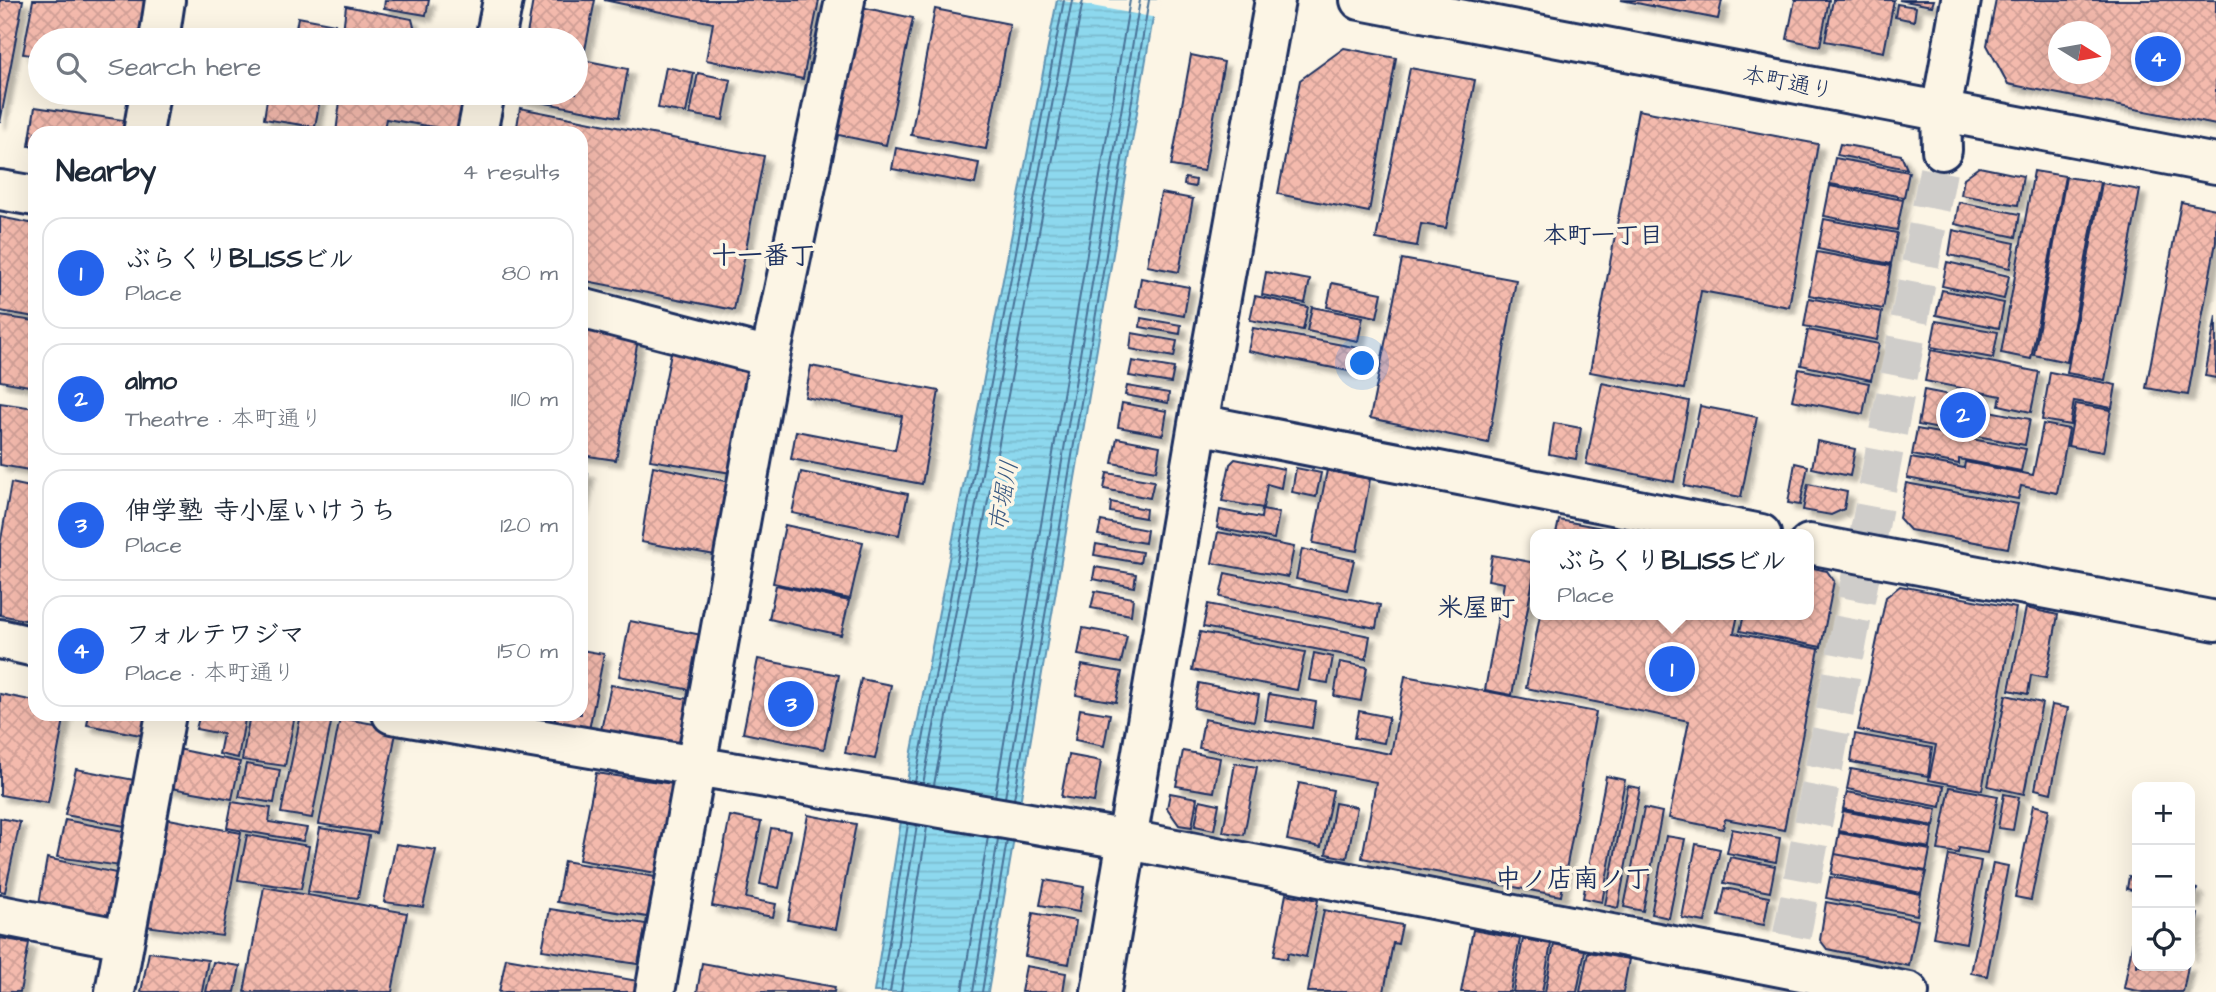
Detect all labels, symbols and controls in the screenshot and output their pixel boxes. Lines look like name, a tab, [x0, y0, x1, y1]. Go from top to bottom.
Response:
north arrow	[2048, 21, 2111, 84]
search box	[28, 28, 588, 105]
pin: 4	[2135, 33, 2181, 85]
icon: search	[52, 48, 90, 86]
text: Search here	[108, 49, 261, 85]
street label: 本町通り	[1740, 59, 1836, 107]
text: Nearby	[56, 151, 156, 193]
text: 4 results	[462, 156, 560, 188]
district label: 本町一丁目	[1543, 219, 1663, 253]
district label: 十一番丁	[711, 238, 815, 274]
text: ぶらくりBLISSビル	[125, 241, 354, 277]
text: 1	[80, 257, 82, 289]
text: 80 m	[501, 257, 558, 289]
text: Place	[125, 277, 182, 309]
your location	[1345, 346, 1379, 380]
text: almo	[125, 363, 177, 399]
text: 2	[74, 383, 88, 415]
text: 110 m	[510, 383, 558, 415]
pin: 2	[1940, 389, 1986, 441]
text: Theatre · 本町通り	[125, 403, 323, 435]
water label: 市堀川	[981, 458, 1027, 534]
text: 伸学塾 寺小屋いけうち	[125, 493, 396, 529]
text: 3	[75, 509, 87, 541]
text: 120 m	[500, 509, 558, 541]
text: Place	[125, 529, 182, 561]
popup	[1530, 529, 1814, 620]
text: ぶらくりBLISSビル	[1557, 543, 1787, 579]
text: Place	[1557, 579, 1614, 611]
district label: 米屋町	[1437, 590, 1515, 626]
text: フォルテワジマ	[125, 617, 305, 653]
text: 4	[73, 635, 89, 667]
text: 150 m	[497, 635, 558, 667]
pin: 1	[1649, 643, 1695, 695]
text: Place · 本町通り	[125, 657, 296, 689]
pin: 3	[768, 678, 814, 730]
map controls	[2132, 782, 2195, 971]
button: +	[2132, 782, 2195, 845]
button: −	[2132, 845, 2195, 908]
district label: 中ノ店南ノ丁	[1495, 861, 1651, 897]
button: locate	[2132, 908, 2195, 971]

